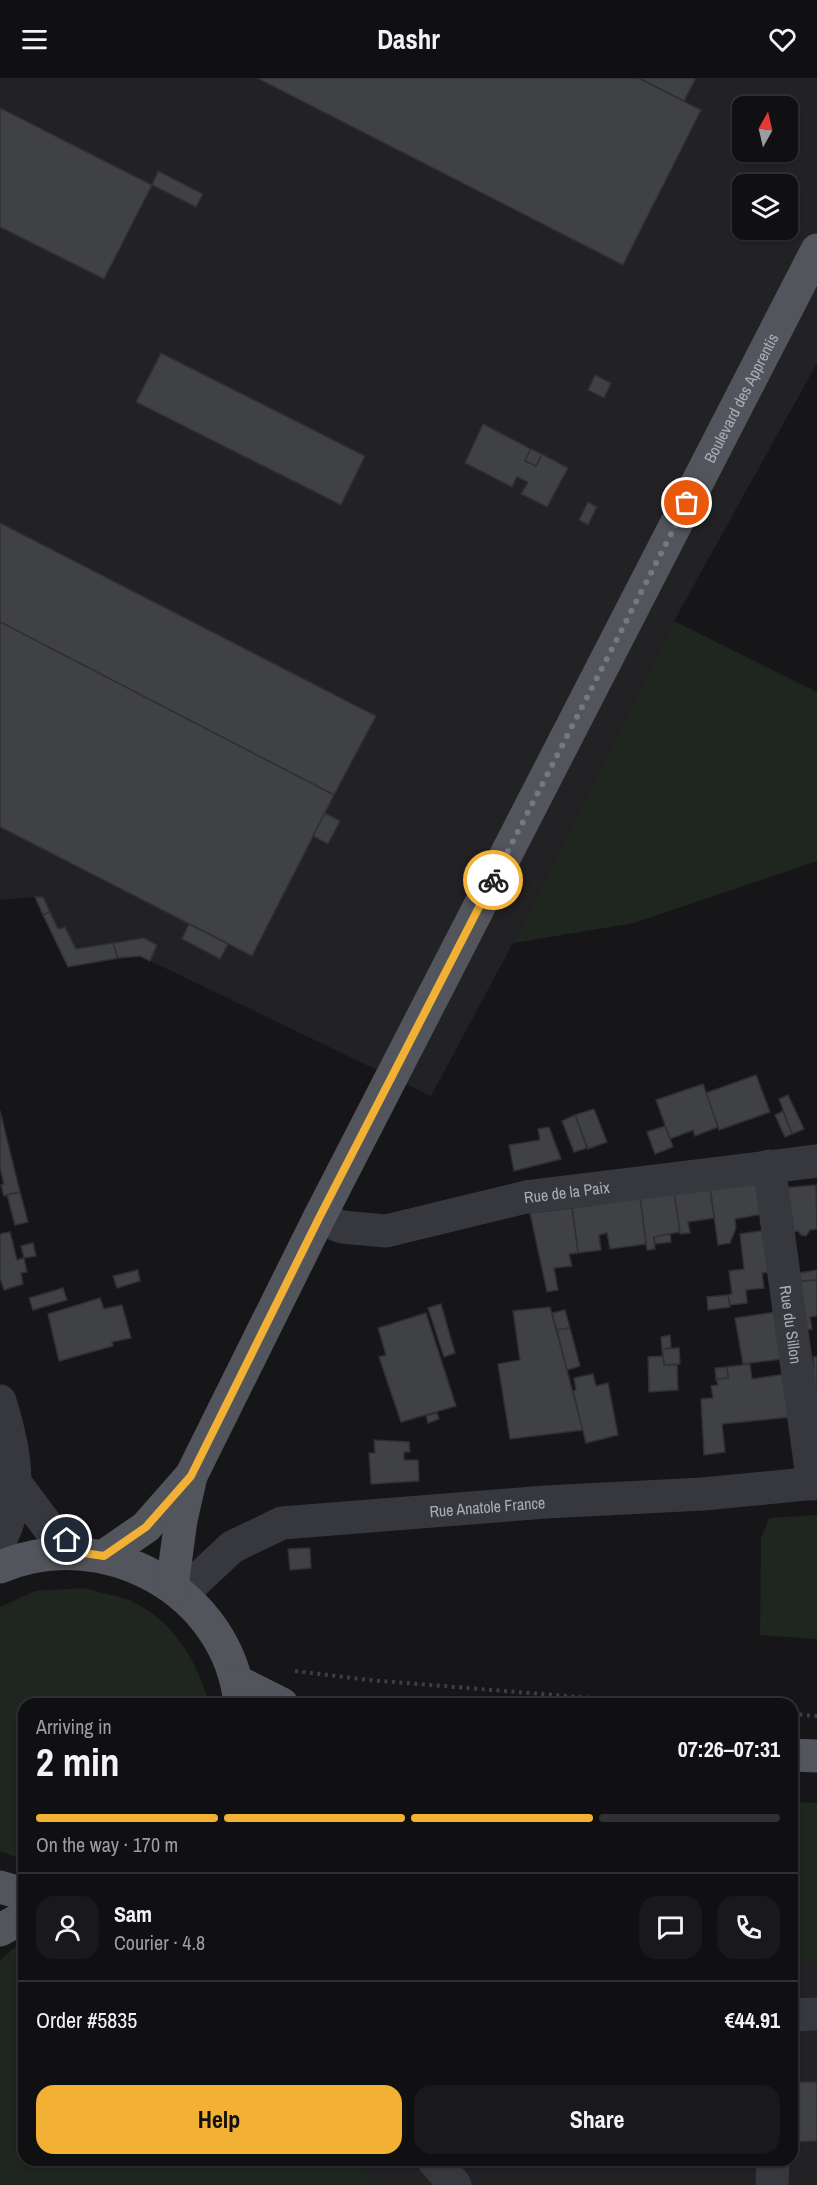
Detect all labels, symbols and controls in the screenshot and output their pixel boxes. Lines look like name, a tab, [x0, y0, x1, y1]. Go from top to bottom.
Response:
text: Dashr	[377, 21, 440, 57]
icon: menu	[18, 23, 51, 56]
icon: heart	[766, 23, 799, 56]
north arrow	[732, 96, 798, 162]
map controls	[732, 96, 798, 240]
button: layers	[732, 174, 798, 240]
street label: Boulevard des Apprentis	[698, 329, 783, 467]
pin	[661, 477, 712, 528]
icon: bag	[670, 486, 703, 519]
courier	[463, 850, 523, 910]
icon: bike	[477, 864, 510, 897]
street label: Rue de la Paix	[523, 1176, 611, 1208]
street label: Rue du Sillon	[775, 1284, 807, 1365]
street label: Rue Anatole France	[429, 1491, 546, 1522]
pin	[41, 1514, 92, 1565]
icon: home	[50, 1523, 83, 1556]
text: Arriving in	[36, 1713, 112, 1740]
text: 07:26–07:31	[678, 1734, 780, 1764]
text: 2 min	[36, 1736, 120, 1788]
text: On the way · 170 m	[36, 1831, 178, 1858]
button: person	[36, 1896, 99, 1959]
button: chat	[639, 1896, 702, 1959]
button: phone	[717, 1896, 780, 1959]
text: Sam	[114, 1899, 152, 1929]
text: Courier · 4.8	[114, 1929, 205, 1956]
text: Order #5835	[36, 2005, 137, 2035]
text: €44.91	[725, 2005, 780, 2035]
button: Help	[36, 2085, 402, 2154]
button: Share	[414, 2085, 780, 2154]

